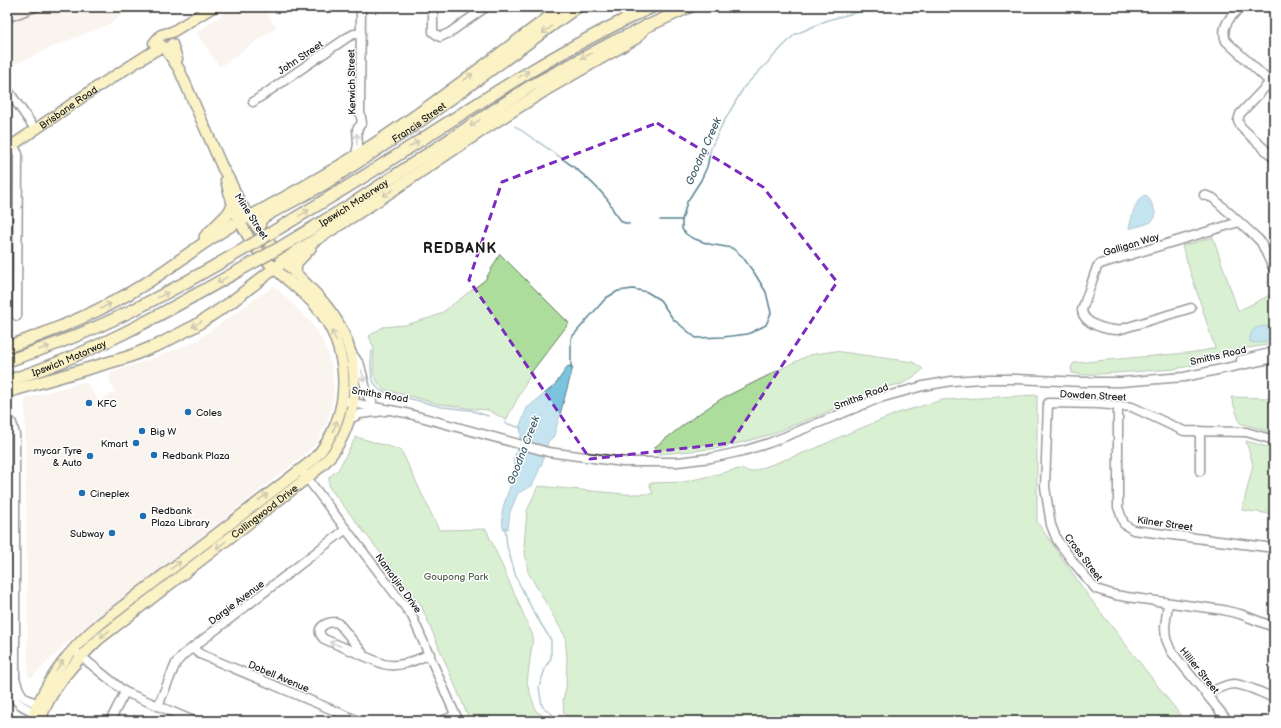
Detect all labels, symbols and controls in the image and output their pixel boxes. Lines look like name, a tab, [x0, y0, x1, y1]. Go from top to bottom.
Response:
one-way arrow	[542, 26, 553, 34]
street label: John Street	[276, 38, 325, 77]
street label: Kerwich Street	[345, 49, 359, 115]
one-way arrow	[580, 52, 592, 60]
one-way arrow	[518, 70, 530, 78]
one-way arrow	[462, 73, 473, 81]
street label: Brisbane Road	[37, 84, 100, 132]
street label: Francis Street	[390, 100, 449, 146]
water label: Goodna Creek	[683, 115, 724, 187]
one-way arrow	[469, 118, 480, 127]
one-way arrow	[353, 133, 361, 146]
one-way arrow	[408, 140, 419, 148]
street label: Ipswich Motorway	[317, 177, 391, 230]
one-way arrow	[382, 190, 394, 198]
street label: Mine Street	[232, 191, 270, 242]
one-way arrow	[298, 209, 310, 217]
street label: Galligan Way	[1102, 231, 1161, 259]
district label: REDBANK	[423, 240, 497, 257]
one-way arrow	[216, 277, 228, 285]
one-way arrow	[156, 291, 168, 298]
one-way arrow	[99, 302, 111, 310]
one-way arrow	[191, 321, 203, 329]
one-way arrow	[330, 331, 337, 343]
street label: Ipswich Motorway	[30, 337, 109, 379]
one-way arrow	[38, 344, 50, 352]
street label: Smiths Road	[1189, 344, 1248, 368]
one-way arrow	[359, 369, 367, 382]
street label: Smiths Road	[833, 381, 890, 413]
street label: Smiths Road	[351, 385, 409, 405]
street label: Dowden Street	[1059, 388, 1127, 404]
marker: KFC	[84, 398, 94, 408]
place label: KFC	[97, 398, 117, 410]
marker: Coles	[183, 407, 193, 417]
place label: Coles	[196, 407, 222, 419]
water label: Goodna Creek	[504, 413, 543, 486]
one-way arrow	[332, 420, 340, 432]
marker: Big W	[137, 426, 147, 436]
place label: Big W	[150, 426, 176, 438]
place label: Kmart	[101, 438, 128, 450]
marker: Kmart	[131, 438, 141, 448]
place label: mycar Tyre & Auto	[33, 445, 82, 469]
marker: Redbank Plaza	[149, 450, 159, 460]
place label: Redbank Plaza	[162, 450, 230, 462]
marker: mycar Tyre & Auto	[85, 451, 95, 461]
street label: Collingwood Drive	[229, 482, 301, 541]
marker: Cineplex	[77, 488, 87, 498]
place label: Cineplex	[90, 488, 130, 500]
one-way arrow	[258, 493, 269, 502]
place label: Redbank Plaza Library	[151, 505, 210, 529]
marker: Redbank Plaza Library	[138, 511, 148, 521]
street label: Kilner Street	[1136, 514, 1194, 534]
place label: Subway	[70, 528, 104, 540]
marker: Subway	[107, 528, 117, 538]
street label: Cross Street	[1062, 532, 1105, 584]
one-way arrow	[216, 541, 227, 549]
street label: Namatjira Drive	[373, 552, 424, 616]
one-way arrow	[171, 561, 182, 569]
park label: Goupong Park	[424, 571, 488, 583]
street label: Dargie Avenue	[206, 578, 267, 628]
one-way arrow	[100, 630, 111, 639]
one-way arrow	[330, 639, 342, 647]
street label: Hillier Street	[1177, 645, 1221, 696]
street label: Dobell Avenue	[246, 659, 311, 695]
one-way arrow	[56, 660, 64, 671]

